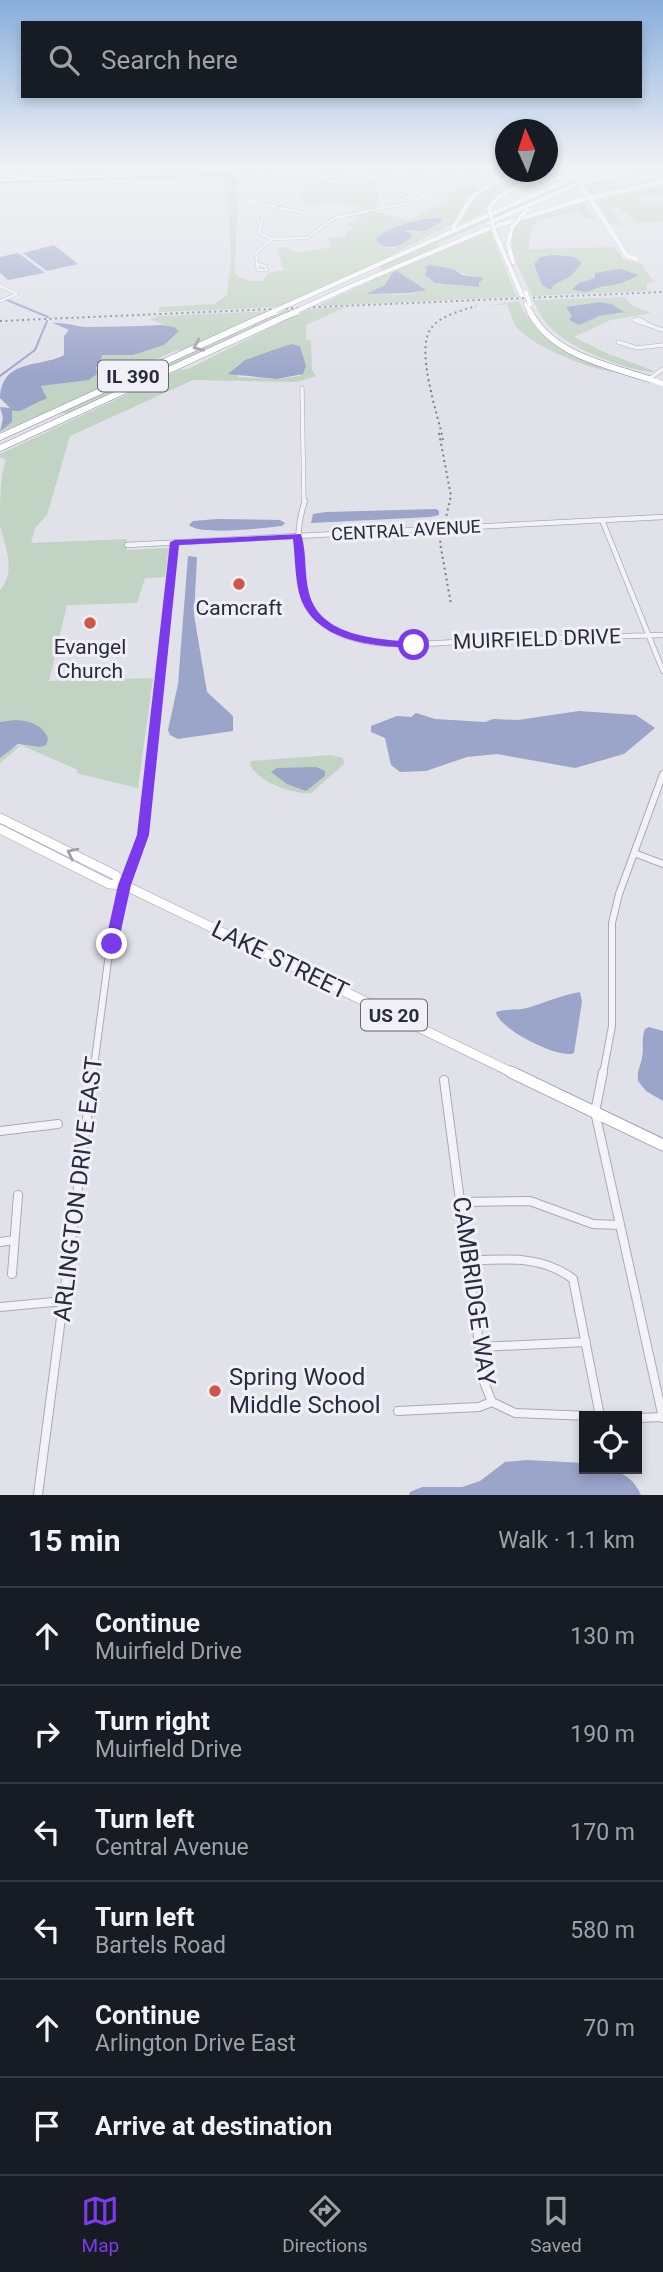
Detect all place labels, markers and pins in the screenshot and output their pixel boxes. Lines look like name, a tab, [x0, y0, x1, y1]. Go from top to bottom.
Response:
marker: Camcraft	[231, 576, 247, 592]
place label: Camcraft	[196, 596, 283, 620]
marker: Evangel Church	[82, 615, 98, 631]
place label: Evangel Church	[54, 635, 126, 683]
place label: Spring Wood Middle School	[229, 1363, 381, 1419]
marker: Spring Wood Middle School	[207, 1383, 223, 1399]

